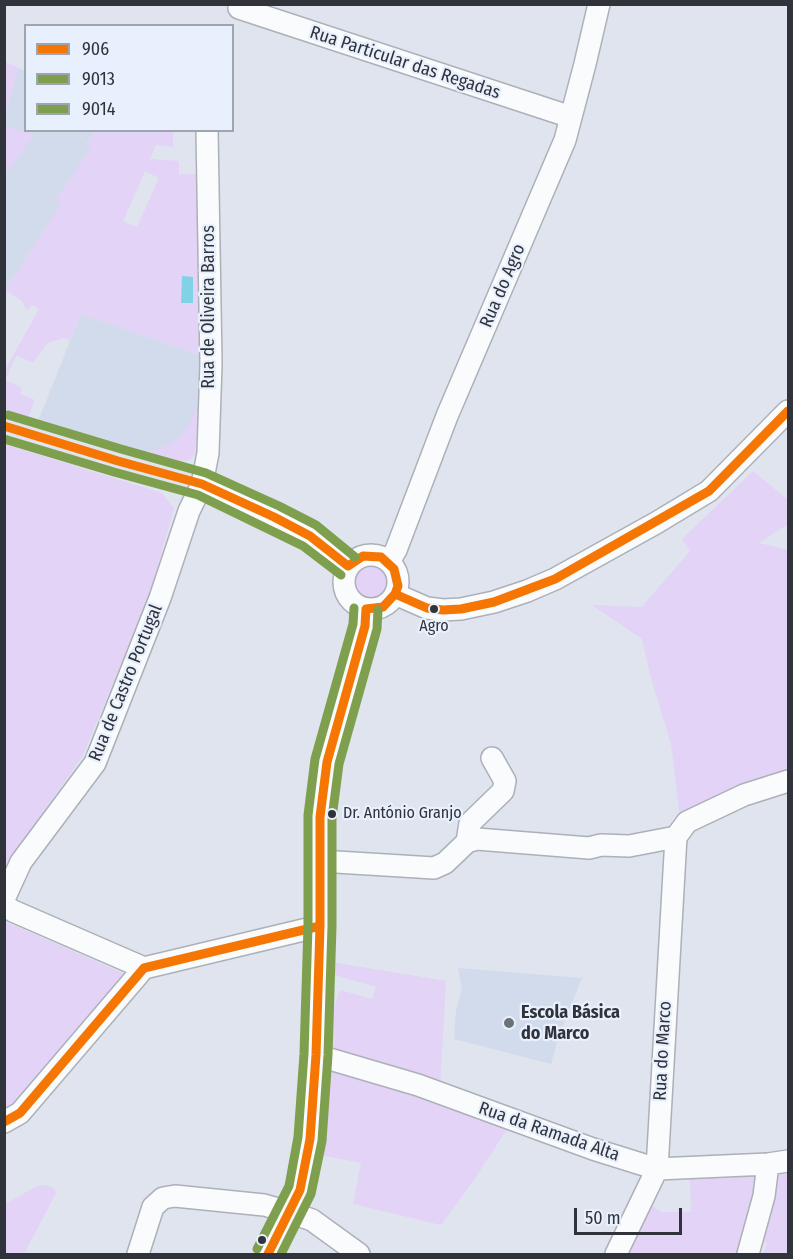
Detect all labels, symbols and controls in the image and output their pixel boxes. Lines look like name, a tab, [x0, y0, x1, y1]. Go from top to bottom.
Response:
street label: Rua Particular das Regadas	[307, 22, 503, 104]
legend	[24, 24, 234, 132]
text: 906	[82, 38, 109, 60]
text: 9013	[82, 68, 115, 90]
text: 9014	[82, 98, 115, 120]
street label: Rua de Oliveira Barros	[198, 225, 220, 389]
street label: Rua do Agro	[476, 241, 530, 331]
street label: Rua de Castro Portugal	[85, 601, 167, 765]
marker: Agro	[428, 603, 440, 615]
place label: Agro	[419, 617, 449, 637]
place label: Dr. António Granjo	[343, 804, 462, 824]
marker: Dr. António Granjo	[326, 808, 338, 820]
street label: Rua do Marco	[650, 1001, 676, 1101]
place label: Escola Básica do Marco	[521, 1002, 620, 1044]
marker: Escola Básica do Marco	[502, 1016, 516, 1030]
street label: Rua da Ramada Alta	[476, 1098, 622, 1166]
scale bar	[577, 1196, 685, 1234]
text: 50 m	[585, 1207, 621, 1229]
unlabelled marker	[256, 1234, 268, 1246]

